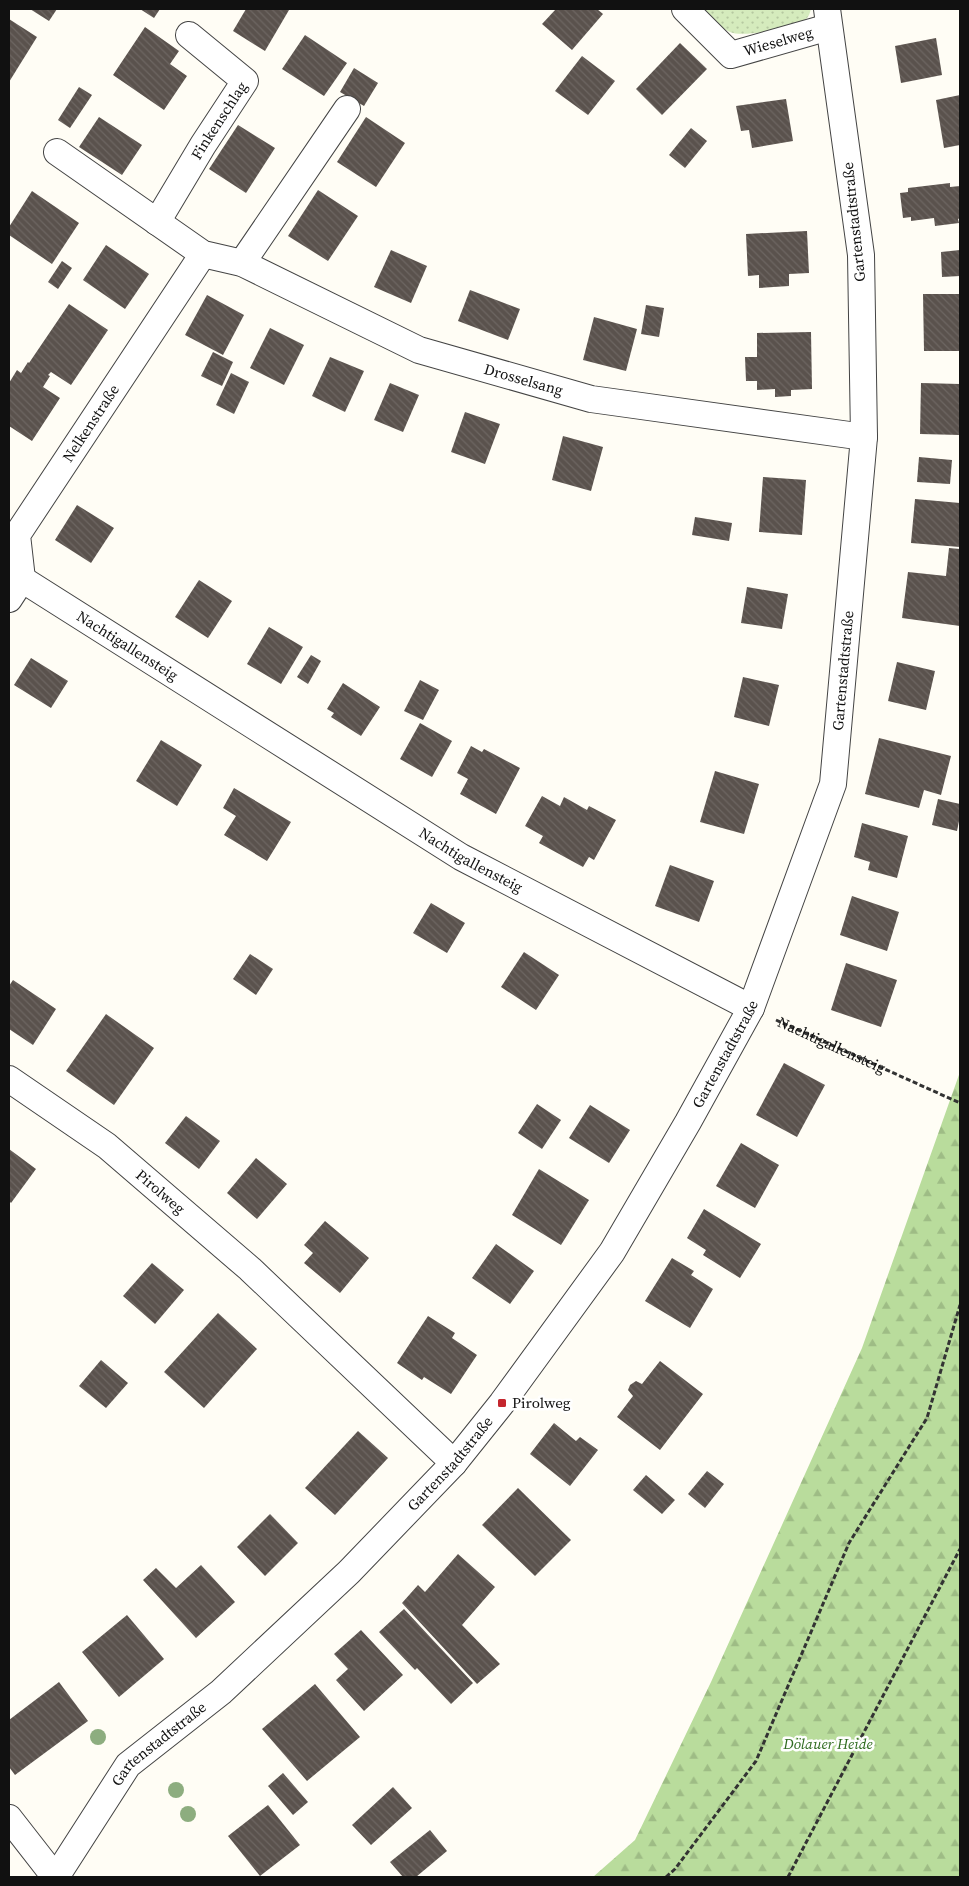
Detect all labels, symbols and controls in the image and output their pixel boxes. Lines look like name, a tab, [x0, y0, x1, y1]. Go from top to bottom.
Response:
street label: Wieselweg	[741, 21, 815, 61]
street label: Finkenschlag	[186, 77, 252, 163]
street label: Gartenstadtstraße	[837, 161, 870, 283]
street label: Drosselsang	[482, 358, 566, 401]
street label: Nelkenstraße	[57, 380, 124, 466]
street label: Nachtigallensteig	[73, 606, 182, 685]
street label: Gartenstadtstraße	[827, 609, 858, 731]
street label: Nachtigallensteig	[415, 822, 527, 897]
street label: Gartenstadtstraße	[687, 997, 763, 1112]
street label: Nachtigallensteig	[775, 1011, 889, 1078]
street label: Pirolweg	[132, 1164, 190, 1219]
place label: Pirolweg	[512, 1392, 571, 1413]
marker: Pirolweg	[496, 1397, 508, 1409]
street label: Gartenstadtstraße	[402, 1411, 498, 1516]
street label: Gartenstadtstraße	[106, 1696, 211, 1790]
park label: Dölauer Heide	[782, 1733, 873, 1754]

